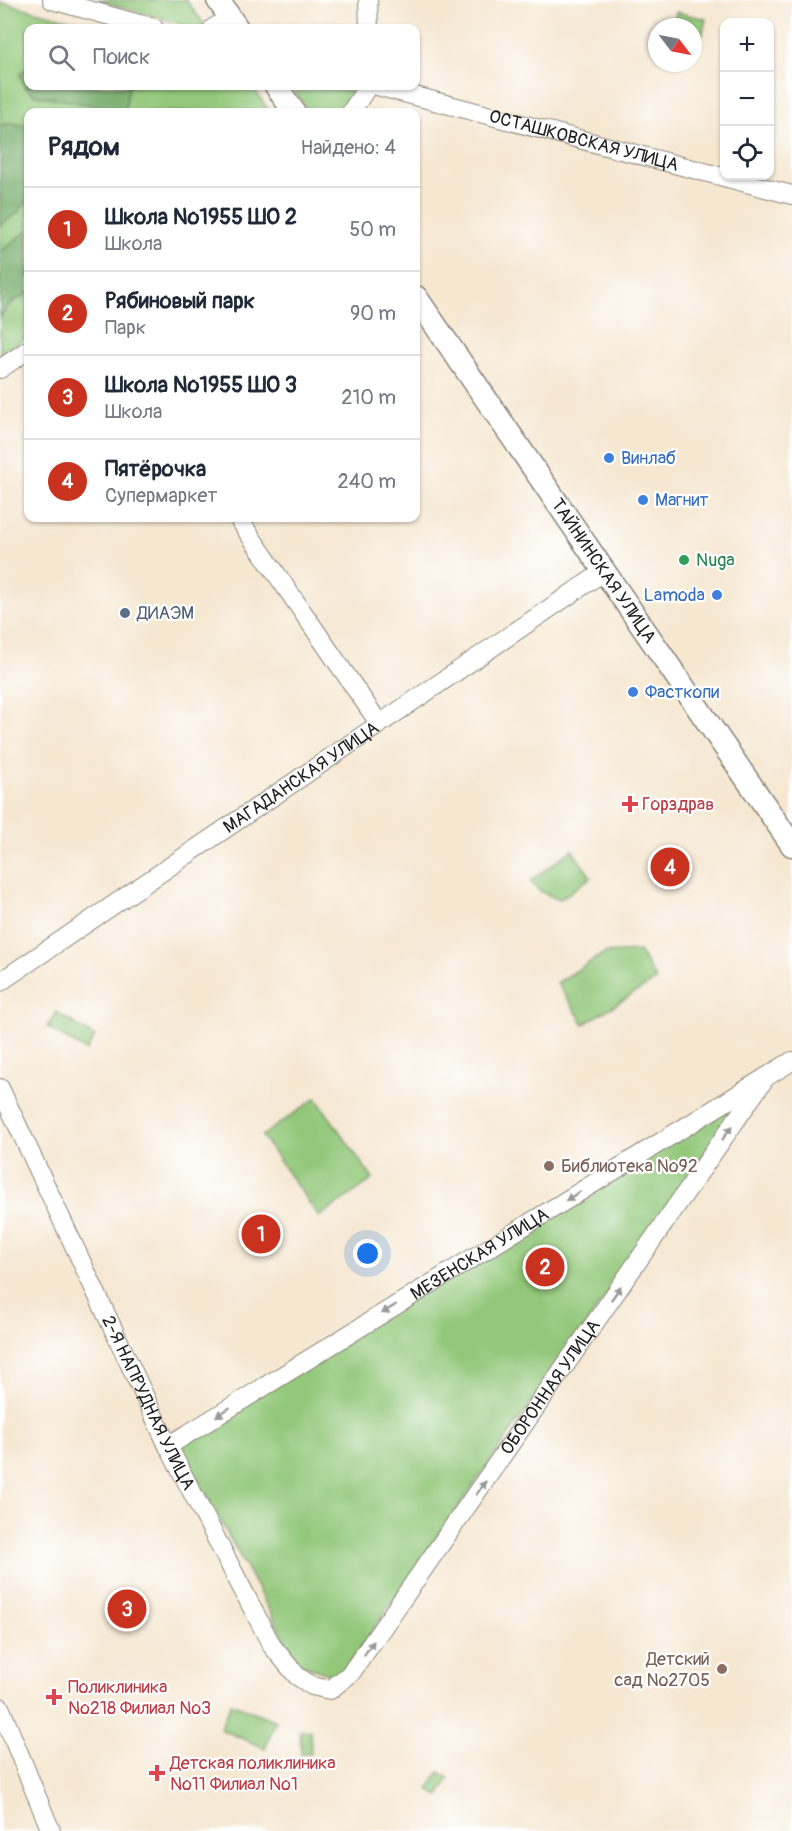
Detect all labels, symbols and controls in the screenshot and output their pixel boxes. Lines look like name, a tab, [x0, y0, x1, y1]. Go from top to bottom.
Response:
north arrow	[648, 18, 702, 72]
map controls	[720, 18, 774, 180]
button: +	[720, 18, 774, 72]
search box	[24, 24, 420, 90]
icon: search	[45, 41, 78, 74]
text: Поиск	[93, 43, 150, 71]
button: −	[720, 72, 774, 126]
street label: ОСТАШКОВСКАЯ УЛИЦА	[486, 105, 682, 177]
button: locate	[720, 126, 774, 180]
text: Рядом	[48, 131, 120, 163]
text: Найдено: 4	[301, 135, 396, 160]
text: Школа №1955 ШО 2	[105, 203, 297, 231]
text: 1	[64, 217, 71, 242]
text: 50 m	[349, 217, 396, 242]
text: Школа	[105, 231, 162, 256]
text: Рябиновый парк	[105, 287, 255, 315]
text: 2	[62, 301, 73, 326]
text: 90 m	[350, 301, 396, 326]
text: Парк	[105, 315, 146, 340]
text: Школа №1955 ШО 3	[105, 371, 297, 399]
text: 3	[62, 385, 73, 410]
text: 210 m	[341, 385, 396, 410]
text: Школа	[105, 399, 162, 424]
place label: Винлаб	[621, 447, 676, 470]
marker: Винлаб	[602, 451, 616, 465]
text: Пятёрочка	[105, 455, 206, 483]
text: 4	[62, 469, 73, 494]
text: 240 m	[337, 469, 396, 494]
text: Супермаркет	[105, 483, 217, 508]
place label: Магнит	[655, 489, 708, 512]
marker: Магнит	[636, 493, 650, 507]
street label: ТАЙНИНСКАЯ УЛИЦА	[546, 494, 661, 648]
place label: Nuga	[696, 549, 735, 572]
marker: Nuga	[677, 553, 691, 567]
place label: Lamoda	[644, 584, 705, 607]
marker: Lamoda	[710, 588, 724, 602]
place label: ДИАЭМ	[136, 602, 194, 625]
marker: ДИАЭМ	[118, 606, 132, 620]
place label: Фасткопи	[645, 681, 719, 704]
marker: Фасткопи	[626, 685, 640, 699]
street label: МАГАДАНСКАЯ УЛИЦА	[219, 717, 384, 839]
place label: Горздрав	[642, 793, 714, 816]
marker: Горздрав	[623, 797, 637, 811]
pin: 4	[650, 844, 690, 890]
one-way arrow	[721, 1125, 732, 1141]
place label: Библиотека №92	[561, 1155, 698, 1178]
marker: Библиотека №92	[542, 1159, 556, 1173]
one-way arrow	[565, 1190, 581, 1201]
street label: МЕЗЕНСКАЯ УЛИЦА	[406, 1203, 553, 1306]
pin: 1	[242, 1212, 280, 1256]
your location	[353, 1239, 382, 1268]
pin: 2	[526, 1244, 564, 1290]
one-way arrow	[610, 1286, 622, 1302]
one-way arrow	[381, 1304, 397, 1315]
street label: 2-Я НАПРУДНАЯ УЛИЦА	[96, 1312, 200, 1494]
street label: ОБОРОННАЯ УЛИЦА	[495, 1315, 606, 1459]
one-way arrow	[215, 1406, 231, 1417]
one-way arrow	[475, 1481, 487, 1497]
pin: 3	[108, 1586, 146, 1632]
one-way arrow	[363, 1640, 375, 1656]
place label: Детский сад №2705	[614, 1648, 710, 1692]
marker: Детский сад №2705	[715, 1662, 729, 1676]
place label: Поликлиника №218 Филиал №3	[68, 1676, 211, 1720]
marker: Поликлиника №218 Филиал №3	[45, 1688, 63, 1706]
place label: Детская поликлиника №11 Филиал №1	[169, 1752, 336, 1796]
marker: Детская поликлиника №11 Филиал №1	[148, 1764, 166, 1782]

